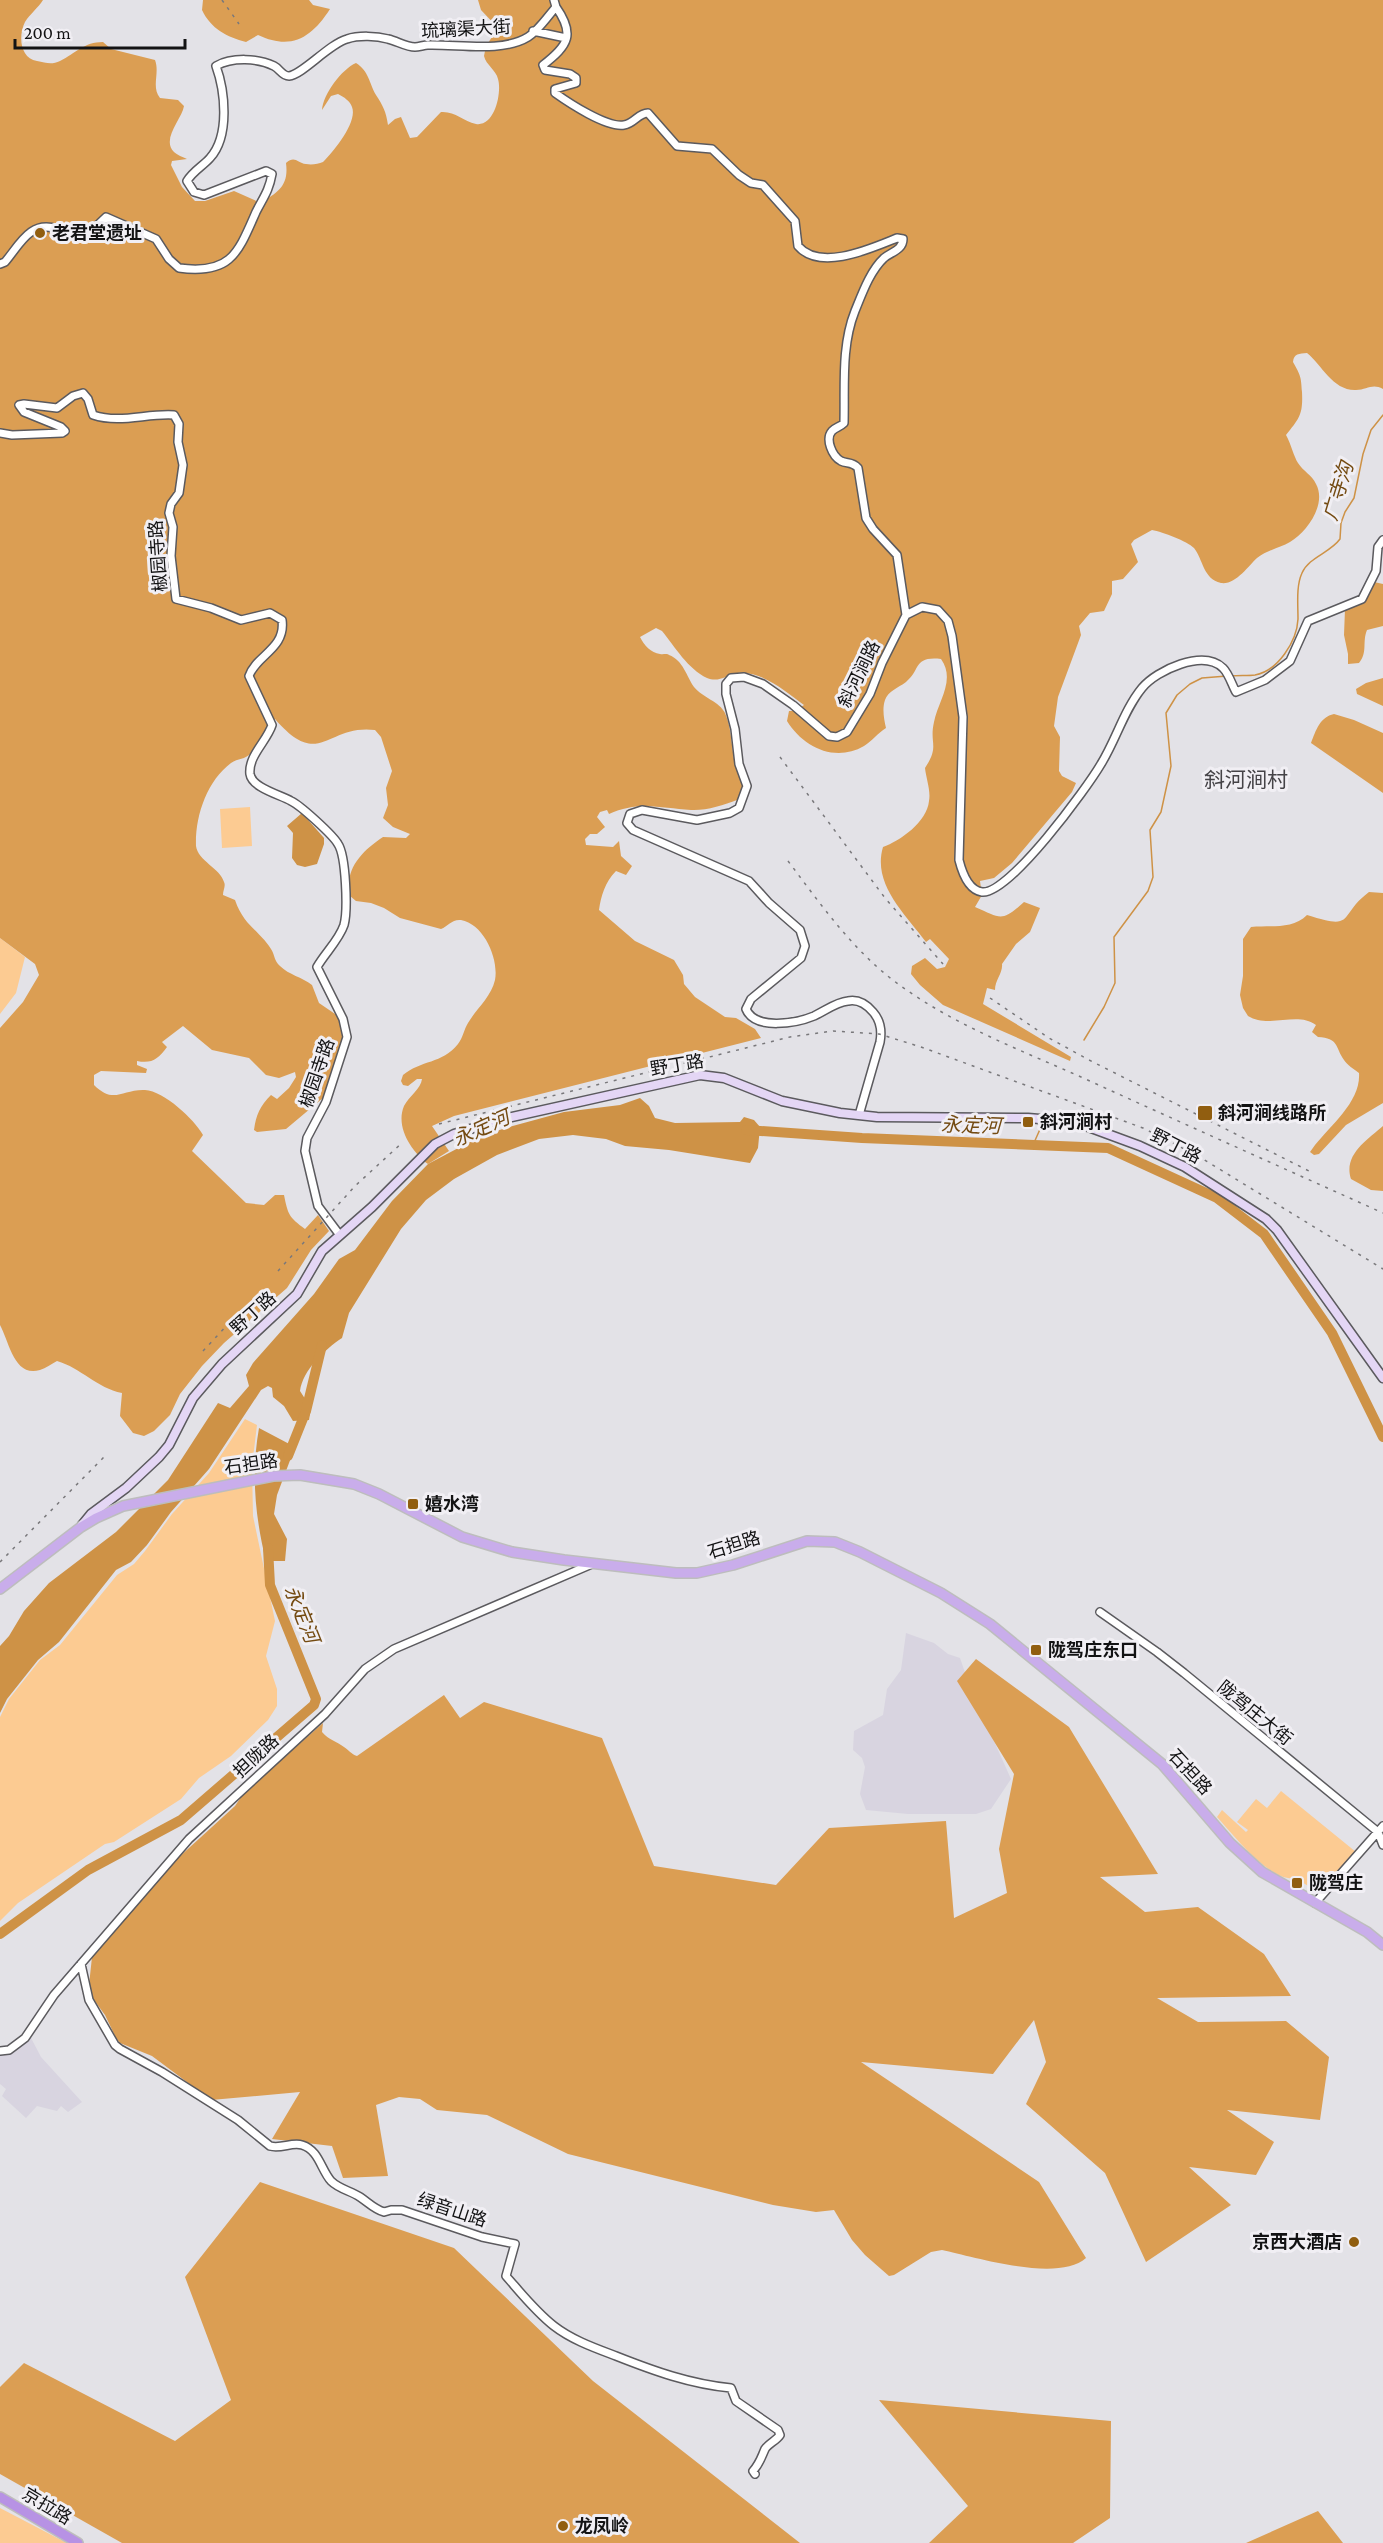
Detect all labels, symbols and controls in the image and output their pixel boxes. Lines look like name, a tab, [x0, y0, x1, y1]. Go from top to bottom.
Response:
scale bar	[15, 12, 184, 50]
street label: 琉璃渠大街	[421, 17, 511, 41]
text: 200 m	[24, 23, 71, 43]
place label: 老君堂遗址	[52, 223, 142, 243]
marker: 老君堂遗址	[33, 226, 47, 240]
water label: 广寺沟	[1319, 457, 1358, 523]
street label: 椒园寺路	[146, 519, 170, 593]
street label: 斜河涧路	[834, 637, 884, 711]
district label: 斜河涧村	[1204, 768, 1288, 792]
street label: 椒园寺路	[296, 1036, 338, 1110]
street label: 野丁路	[649, 1051, 705, 1079]
place label: 斜河涧线路所	[1218, 1103, 1326, 1123]
water label: 永定河	[449, 1104, 517, 1150]
marker: 斜河涧线路所	[1196, 1104, 1214, 1122]
place label: 斜河涧村	[1040, 1112, 1112, 1132]
water label: 永定河	[941, 1113, 1005, 1137]
marker: 斜河涧村	[1021, 1115, 1035, 1129]
street label: 野丁路	[1147, 1125, 1205, 1167]
street label: 野丁路	[226, 1288, 280, 1338]
street label: 石担路	[223, 1450, 279, 1478]
place label: 嬉水湾	[425, 1494, 479, 1514]
marker: 嬉水湾	[406, 1497, 420, 1511]
street label: 石担路	[705, 1528, 763, 1562]
water label: 永定河	[281, 1582, 325, 1650]
place label: 陇驾庄东口	[1048, 1640, 1138, 1660]
marker: 陇驾庄东口	[1029, 1643, 1043, 1657]
street label: 陇驾庄大街	[1214, 1677, 1296, 1749]
street label: 担陇路	[229, 1730, 283, 1782]
street label: 石担路	[1164, 1745, 1216, 1799]
place label: 陇驾庄	[1309, 1873, 1363, 1893]
marker: 陇驾庄	[1290, 1876, 1304, 1890]
street label: 绿音山路	[415, 2189, 489, 2231]
place label: 京西大酒店	[1252, 2232, 1342, 2252]
marker: 京西大酒店	[1347, 2235, 1361, 2249]
street label: 京拉路	[19, 2484, 75, 2528]
place label: 龙凤岭	[575, 2516, 629, 2536]
marker: 龙凤岭	[556, 2519, 570, 2533]

